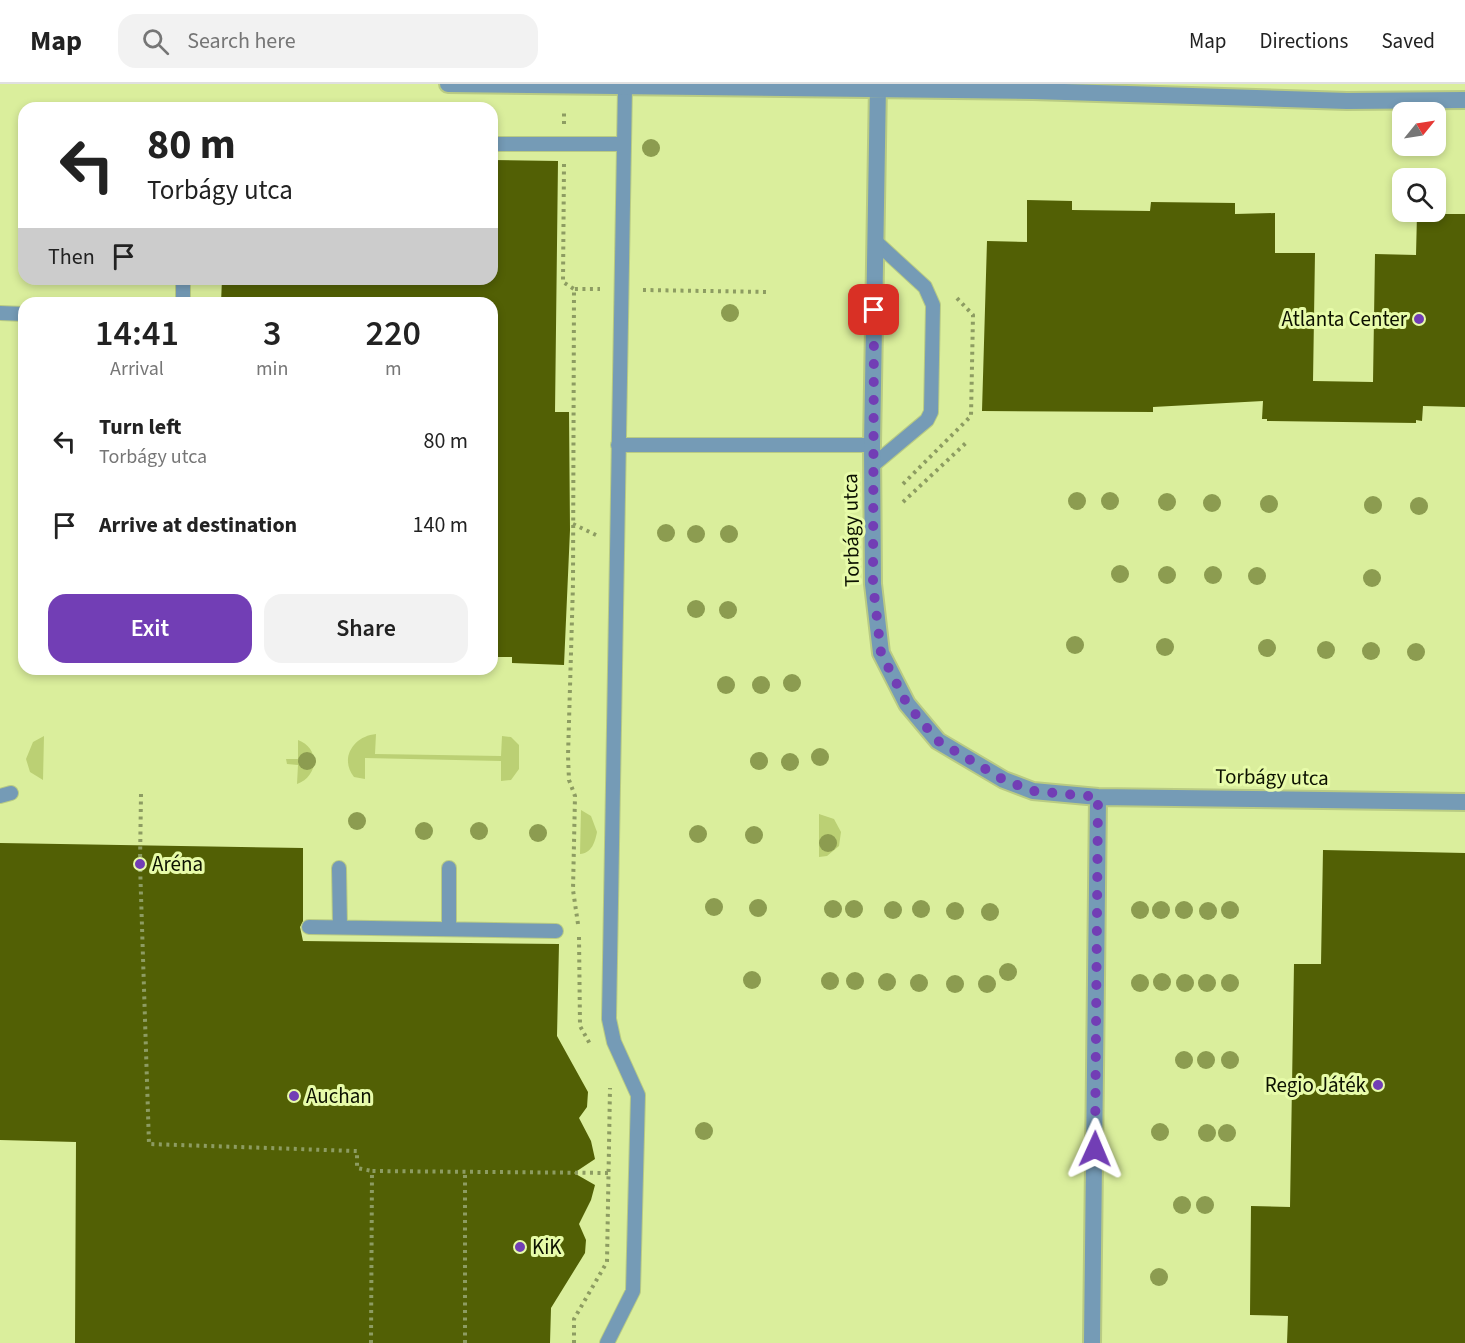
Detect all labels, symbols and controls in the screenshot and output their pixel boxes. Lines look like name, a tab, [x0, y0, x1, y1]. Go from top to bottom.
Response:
search box	[118, 14, 538, 68]
text: Map	[30, 21, 82, 61]
icon: search	[139, 25, 172, 58]
text: Search here	[187, 25, 296, 57]
text: Map	[1189, 26, 1227, 56]
text: Directions	[1260, 26, 1348, 56]
text: Saved	[1381, 26, 1435, 56]
north arrow	[1392, 102, 1446, 156]
map controls	[1392, 102, 1446, 222]
text: 80 m	[147, 115, 236, 175]
icon: left	[48, 126, 126, 204]
button: search	[1392, 168, 1446, 222]
text: Torbágy utca	[147, 171, 293, 210]
icon: arrive	[107, 240, 140, 273]
text: Then	[48, 241, 95, 273]
pin	[848, 284, 899, 335]
icon: arrive	[857, 293, 890, 326]
place label: Atlanta Center	[1282, 304, 1408, 334]
text: 14:41	[95, 308, 179, 359]
text: 3	[263, 308, 281, 359]
text: 220	[365, 308, 421, 359]
marker: Atlanta Center	[1412, 312, 1426, 326]
text: Arrival	[110, 355, 164, 383]
text: min	[256, 355, 288, 383]
text: m	[385, 355, 401, 383]
text: Turn left	[99, 411, 181, 443]
icon: left	[48, 425, 81, 458]
text: 80 m	[423, 425, 468, 457]
text: Torbágy utca	[99, 443, 207, 471]
street label: Torbágy utca	[835, 473, 867, 587]
icon: arrive	[48, 509, 81, 542]
text: Arrive at destination	[99, 509, 297, 541]
text: 140 m	[413, 509, 468, 541]
button: Exit	[48, 594, 252, 663]
button: Share	[264, 594, 468, 663]
street label: Torbágy utca	[1215, 761, 1329, 793]
place label: Aréna	[152, 849, 203, 879]
marker: Aréna	[133, 857, 147, 871]
place label: Regio Játék	[1265, 1070, 1367, 1100]
marker: Regio Játék	[1371, 1078, 1385, 1092]
place label: Auchan	[306, 1081, 372, 1111]
marker: Auchan	[287, 1089, 301, 1103]
position arrow	[1063, 1117, 1127, 1181]
place label: KiK	[532, 1232, 562, 1262]
marker: KiK	[513, 1240, 527, 1254]

